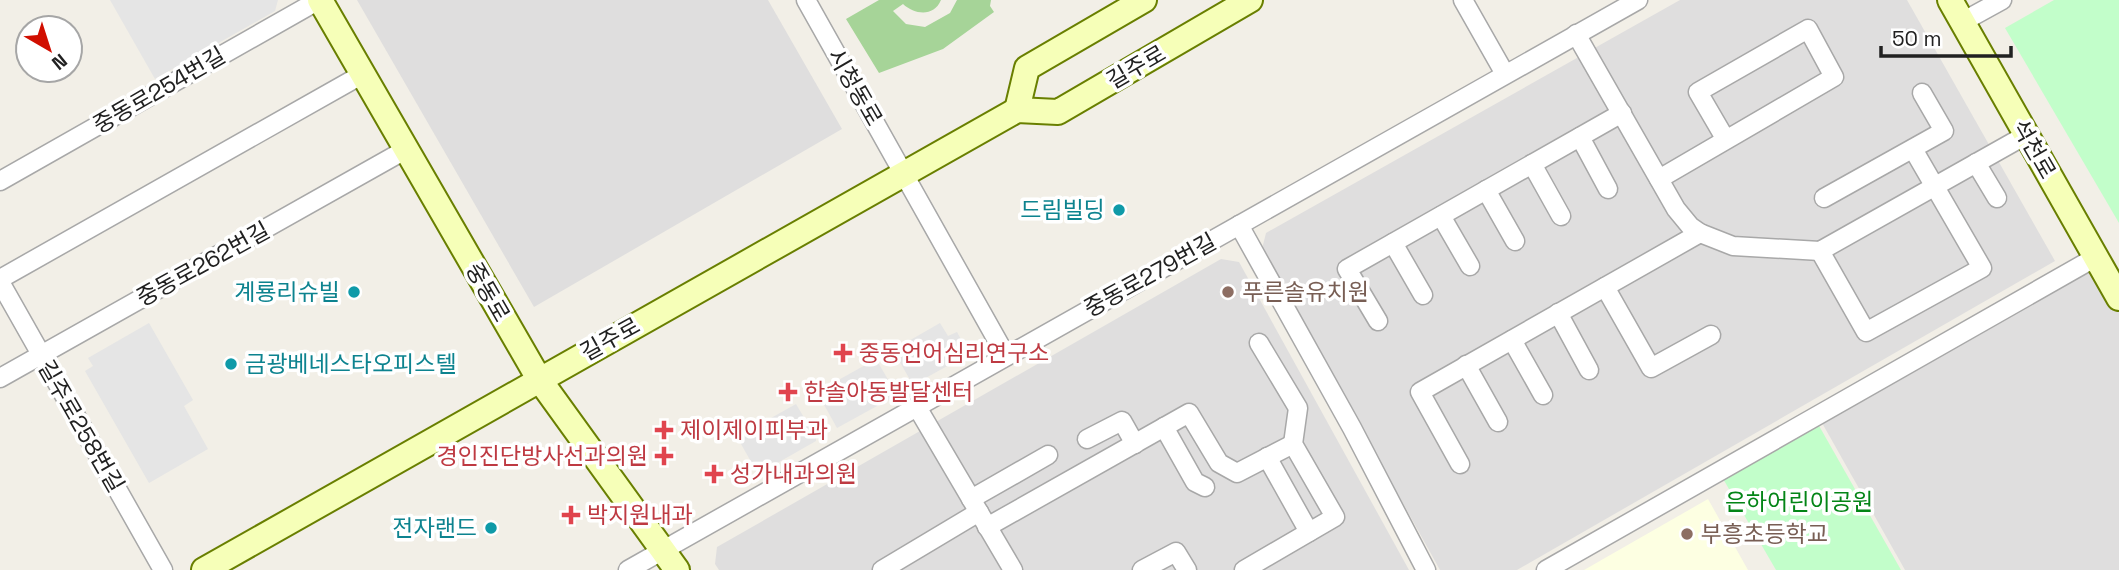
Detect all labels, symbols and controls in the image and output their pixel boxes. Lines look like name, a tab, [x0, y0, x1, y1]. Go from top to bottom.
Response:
north arrow	[14, 14, 84, 84]
scale bar	[1881, 14, 2010, 58]
text: 50 m	[1892, 25, 1942, 52]
street label: 길주로	[1101, 38, 1171, 96]
street label: 중동로254번길	[87, 40, 231, 140]
street label: 시청동로	[821, 43, 889, 131]
text: N	[47, 48, 72, 76]
street label: 석천로	[2005, 114, 2063, 184]
place label: 드림빌딩	[1020, 195, 1105, 225]
marker: 드림빌딩	[1111, 202, 1127, 218]
street label: 중동로262번길	[131, 215, 275, 313]
street label: 중동로279번길	[1079, 226, 1221, 324]
street label: 중동로	[459, 257, 517, 327]
place label: 계룡리슈빌	[234, 277, 340, 307]
place label: 푸른솔유치원	[1242, 277, 1369, 307]
marker: 계룡리슈빌	[346, 284, 362, 300]
marker: 푸른솔유치원	[1220, 284, 1236, 300]
street label: 길주로	[575, 310, 645, 368]
place label: 중동언어심리연구소	[859, 338, 1049, 368]
marker: 중동언어심리연구소	[833, 343, 853, 363]
place label: 금광베네스타오피스텔	[245, 349, 457, 379]
street label: 길주로258번길	[31, 355, 131, 497]
marker: 금광베네스타오피스텔	[223, 356, 239, 372]
place label: 한솔아동발달센터	[804, 377, 973, 407]
marker: 한솔아동발달센터	[778, 382, 798, 402]
place label: 제이제이피부과	[680, 415, 828, 445]
marker: 제이제이피부과	[654, 420, 674, 440]
place label: 경인진단방사선과의원	[436, 441, 648, 471]
marker: 경인진단방사선과의원	[654, 446, 674, 466]
place label: 성가내과의원	[730, 459, 857, 489]
marker: 성가내과의원	[704, 464, 724, 484]
park label: 은하어린이공원	[1725, 487, 1873, 517]
place label: 박지원내과	[587, 500, 693, 530]
marker: 박지원내과	[561, 505, 581, 525]
place label: 전자랜드	[392, 513, 477, 543]
place label: 부흥초등학교	[1701, 519, 1828, 549]
marker: 전자랜드	[483, 520, 499, 536]
marker: 부흥초등학교	[1679, 526, 1695, 542]

